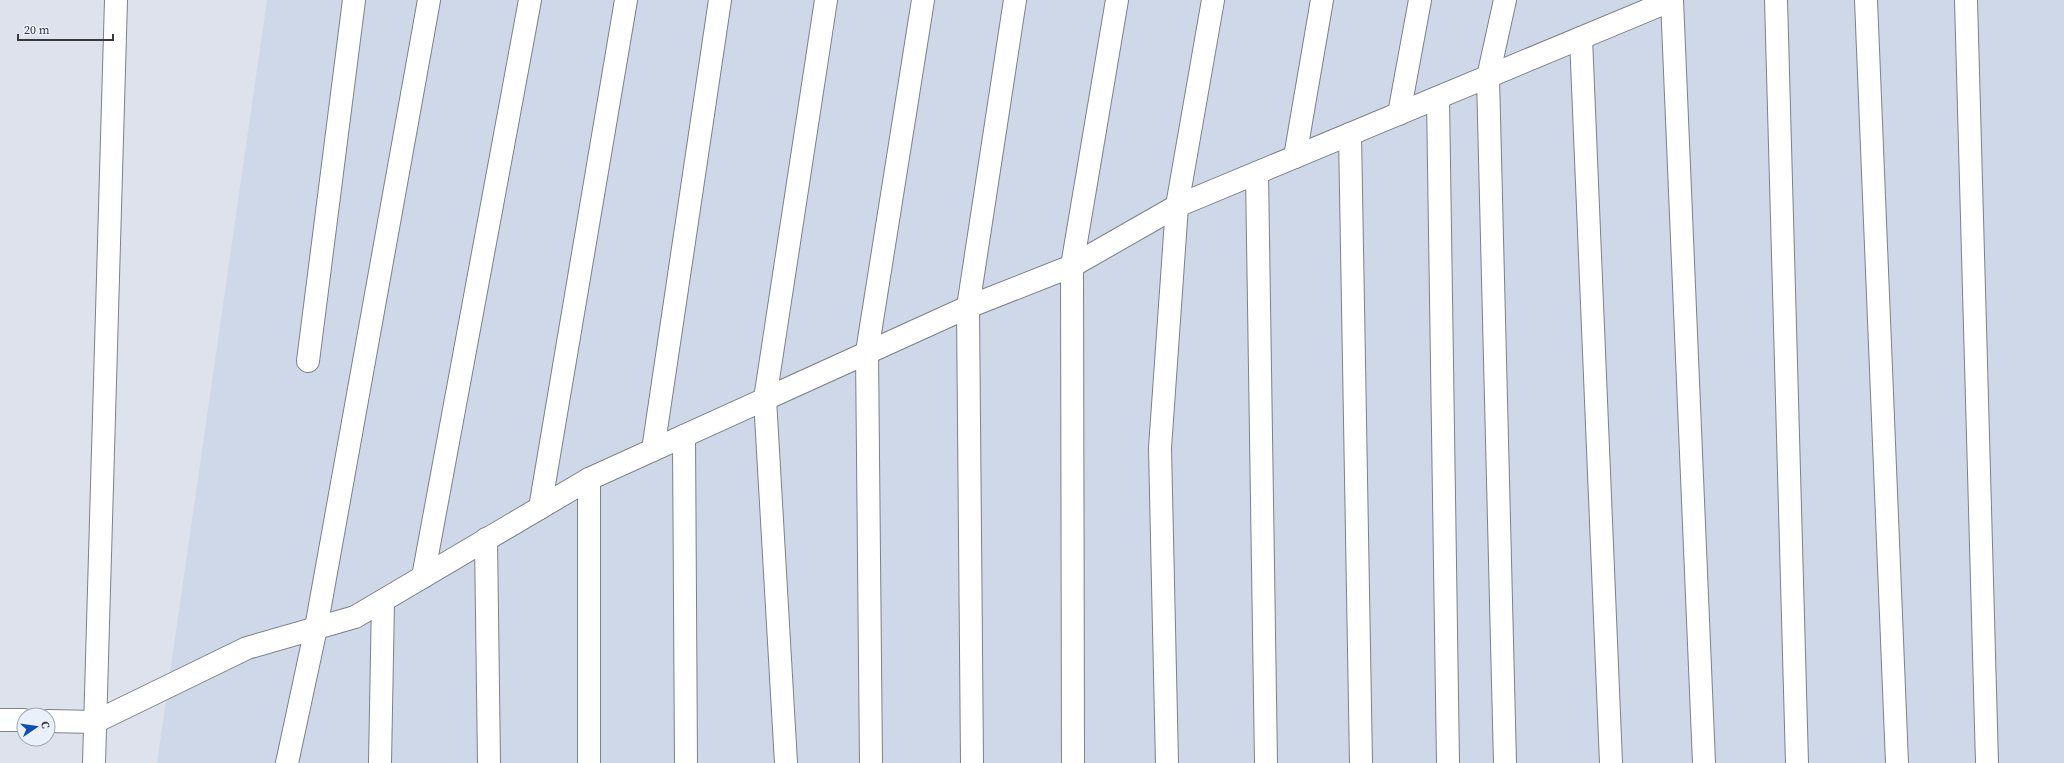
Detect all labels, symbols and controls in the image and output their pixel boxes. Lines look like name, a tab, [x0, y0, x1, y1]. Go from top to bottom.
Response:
scale bar	[18, 16, 113, 42]
text: 20 m	[24, 22, 50, 38]
north arrow	[16, 707, 56, 747]
text: С	[37, 720, 53, 730]

